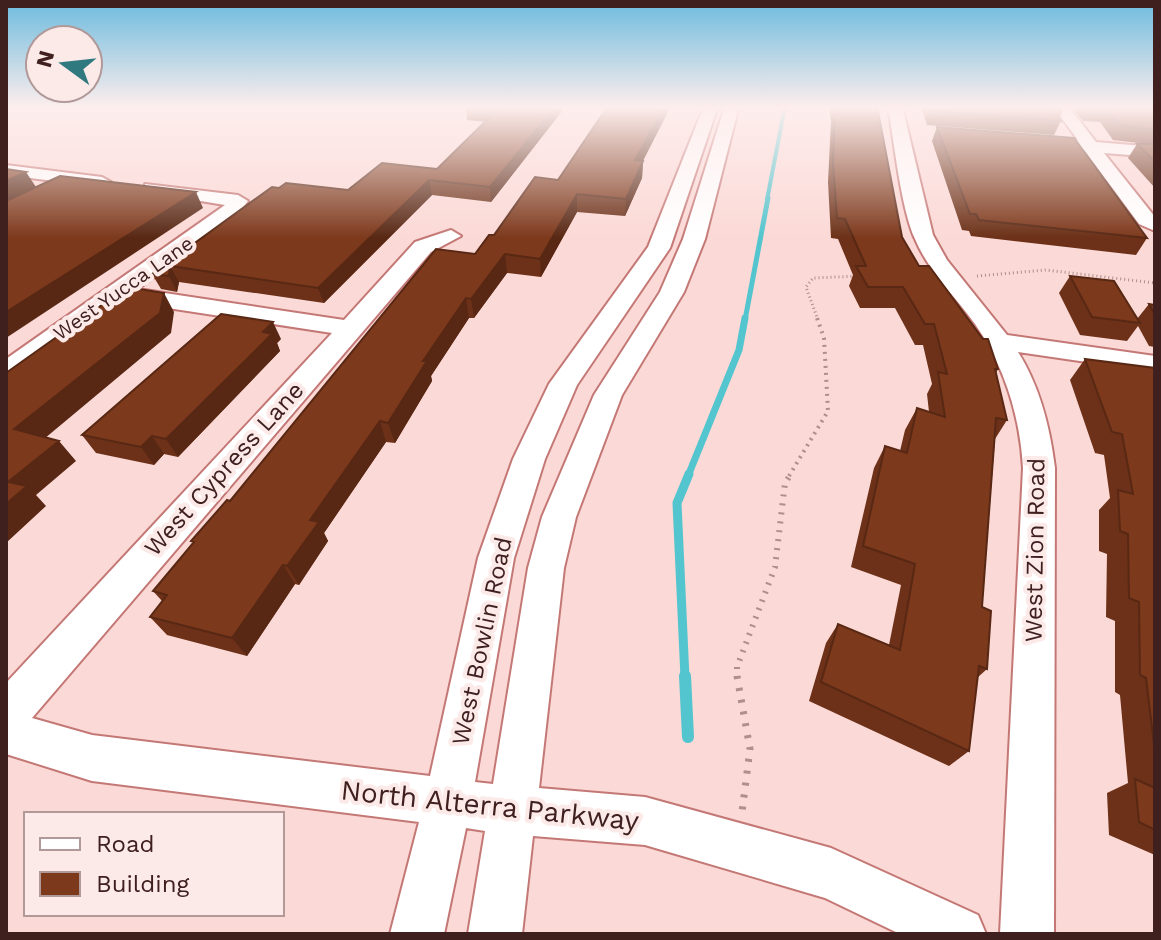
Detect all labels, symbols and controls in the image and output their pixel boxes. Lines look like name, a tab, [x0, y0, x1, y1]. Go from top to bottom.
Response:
north arrow	[24, 24, 104, 104]
text: N	[31, 48, 59, 70]
street label: West Yucca Lane	[49, 231, 197, 345]
street label: West Cypress Lane	[139, 376, 309, 562]
street label: West Zion Road	[1019, 458, 1051, 642]
street label: West Bowlin Road	[446, 534, 518, 748]
street label: North Alterra Parkway	[339, 773, 641, 838]
legend	[24, 812, 284, 916]
text: Road	[96, 830, 155, 858]
text: Building	[96, 870, 189, 898]

